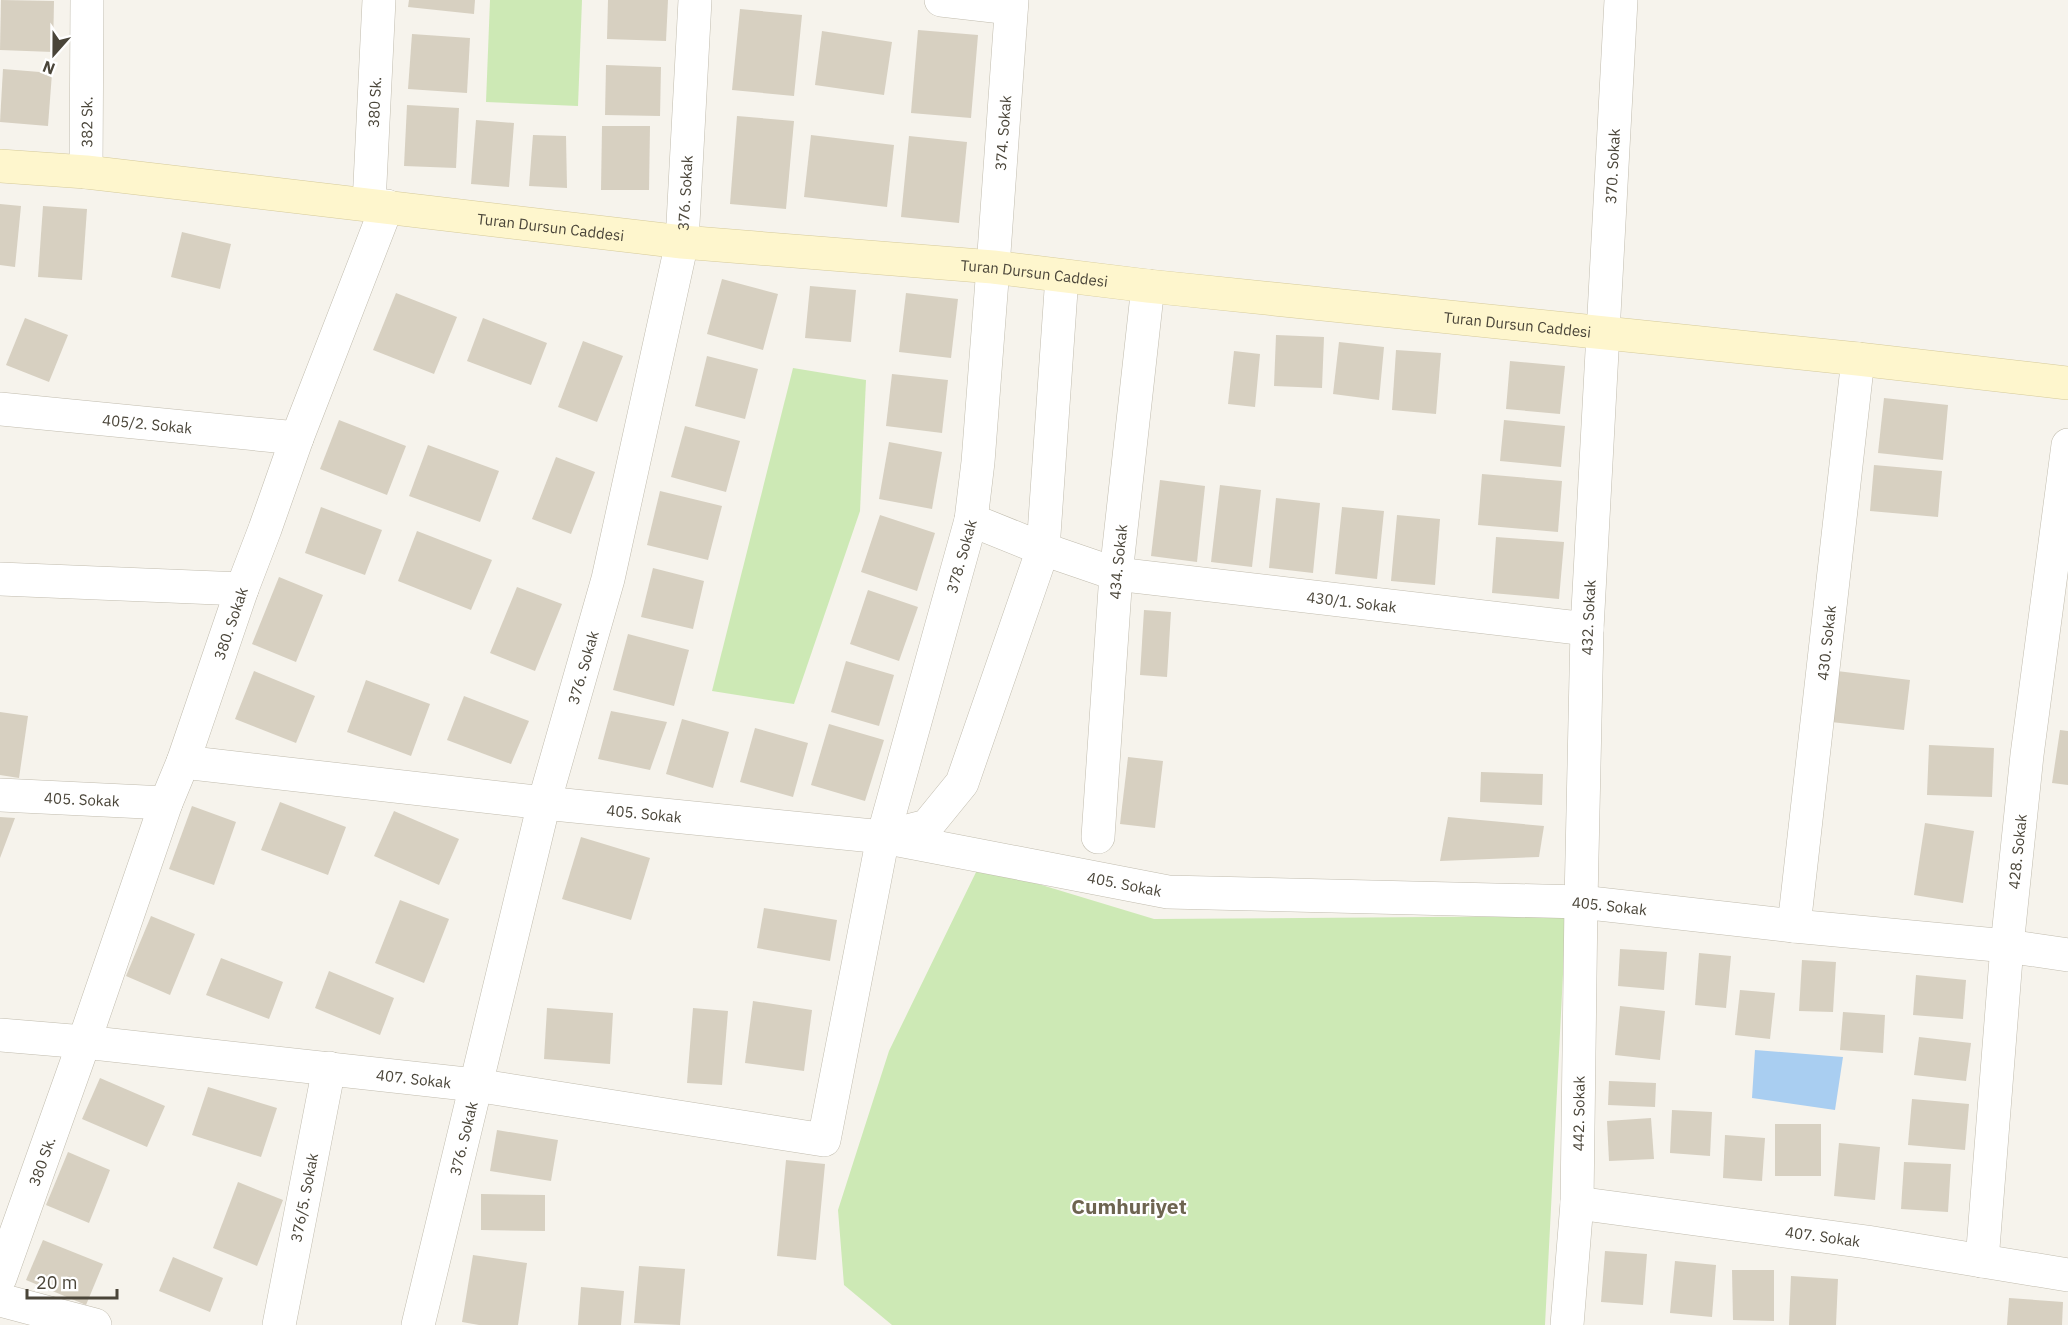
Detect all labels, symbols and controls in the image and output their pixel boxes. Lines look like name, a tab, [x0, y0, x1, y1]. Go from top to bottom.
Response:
north arrow	[24, 24, 84, 84]
text: N	[40, 57, 58, 79]
street label: 380 Sk.	[363, 76, 385, 128]
street label: 374. Sokak	[990, 95, 1015, 171]
street label: 382 Sk.	[77, 96, 96, 148]
street label: 370. Sokak	[1600, 128, 1624, 204]
street label: 376. Sokak	[673, 155, 696, 231]
street label: Turan Dursun Caddesi	[476, 208, 625, 245]
street label: Turan Dursun Caddesi	[960, 255, 1109, 291]
street label: Turan Dursun Caddesi	[1443, 307, 1592, 341]
street label: 405/2. Sokak	[101, 410, 193, 437]
street label: 378. Sokak	[942, 517, 980, 595]
street label: 434. Sokak	[1105, 523, 1131, 600]
street label: 432. Sokak	[1577, 579, 1599, 655]
street label: 380. Sokak	[209, 584, 251, 662]
street label: 430/1. Sokak	[1306, 587, 1398, 616]
street label: 430. Sokak	[1812, 604, 1840, 681]
street label: 376. Sokak	[563, 628, 602, 706]
street label: 405. Sokak	[44, 788, 120, 810]
street label: 405. Sokak	[606, 800, 683, 826]
street label: 428. Sokak	[2004, 813, 2030, 890]
street label: 405. Sokak	[1086, 867, 1164, 900]
street label: 405. Sokak	[1572, 892, 1648, 919]
street label: 407. Sokak	[375, 1065, 452, 1092]
street label: 442. Sokak	[1568, 1075, 1588, 1151]
street label: 376. Sokak	[445, 1099, 481, 1177]
street label: 380 Sk.	[24, 1134, 59, 1189]
street label: 376/5. Sokak	[286, 1151, 322, 1244]
district label: Cumhuriyet	[1071, 1192, 1187, 1220]
street label: 407. Sokak	[1784, 1222, 1862, 1251]
scale bar	[27, 1262, 117, 1300]
text: 20 m	[36, 1271, 78, 1294]

